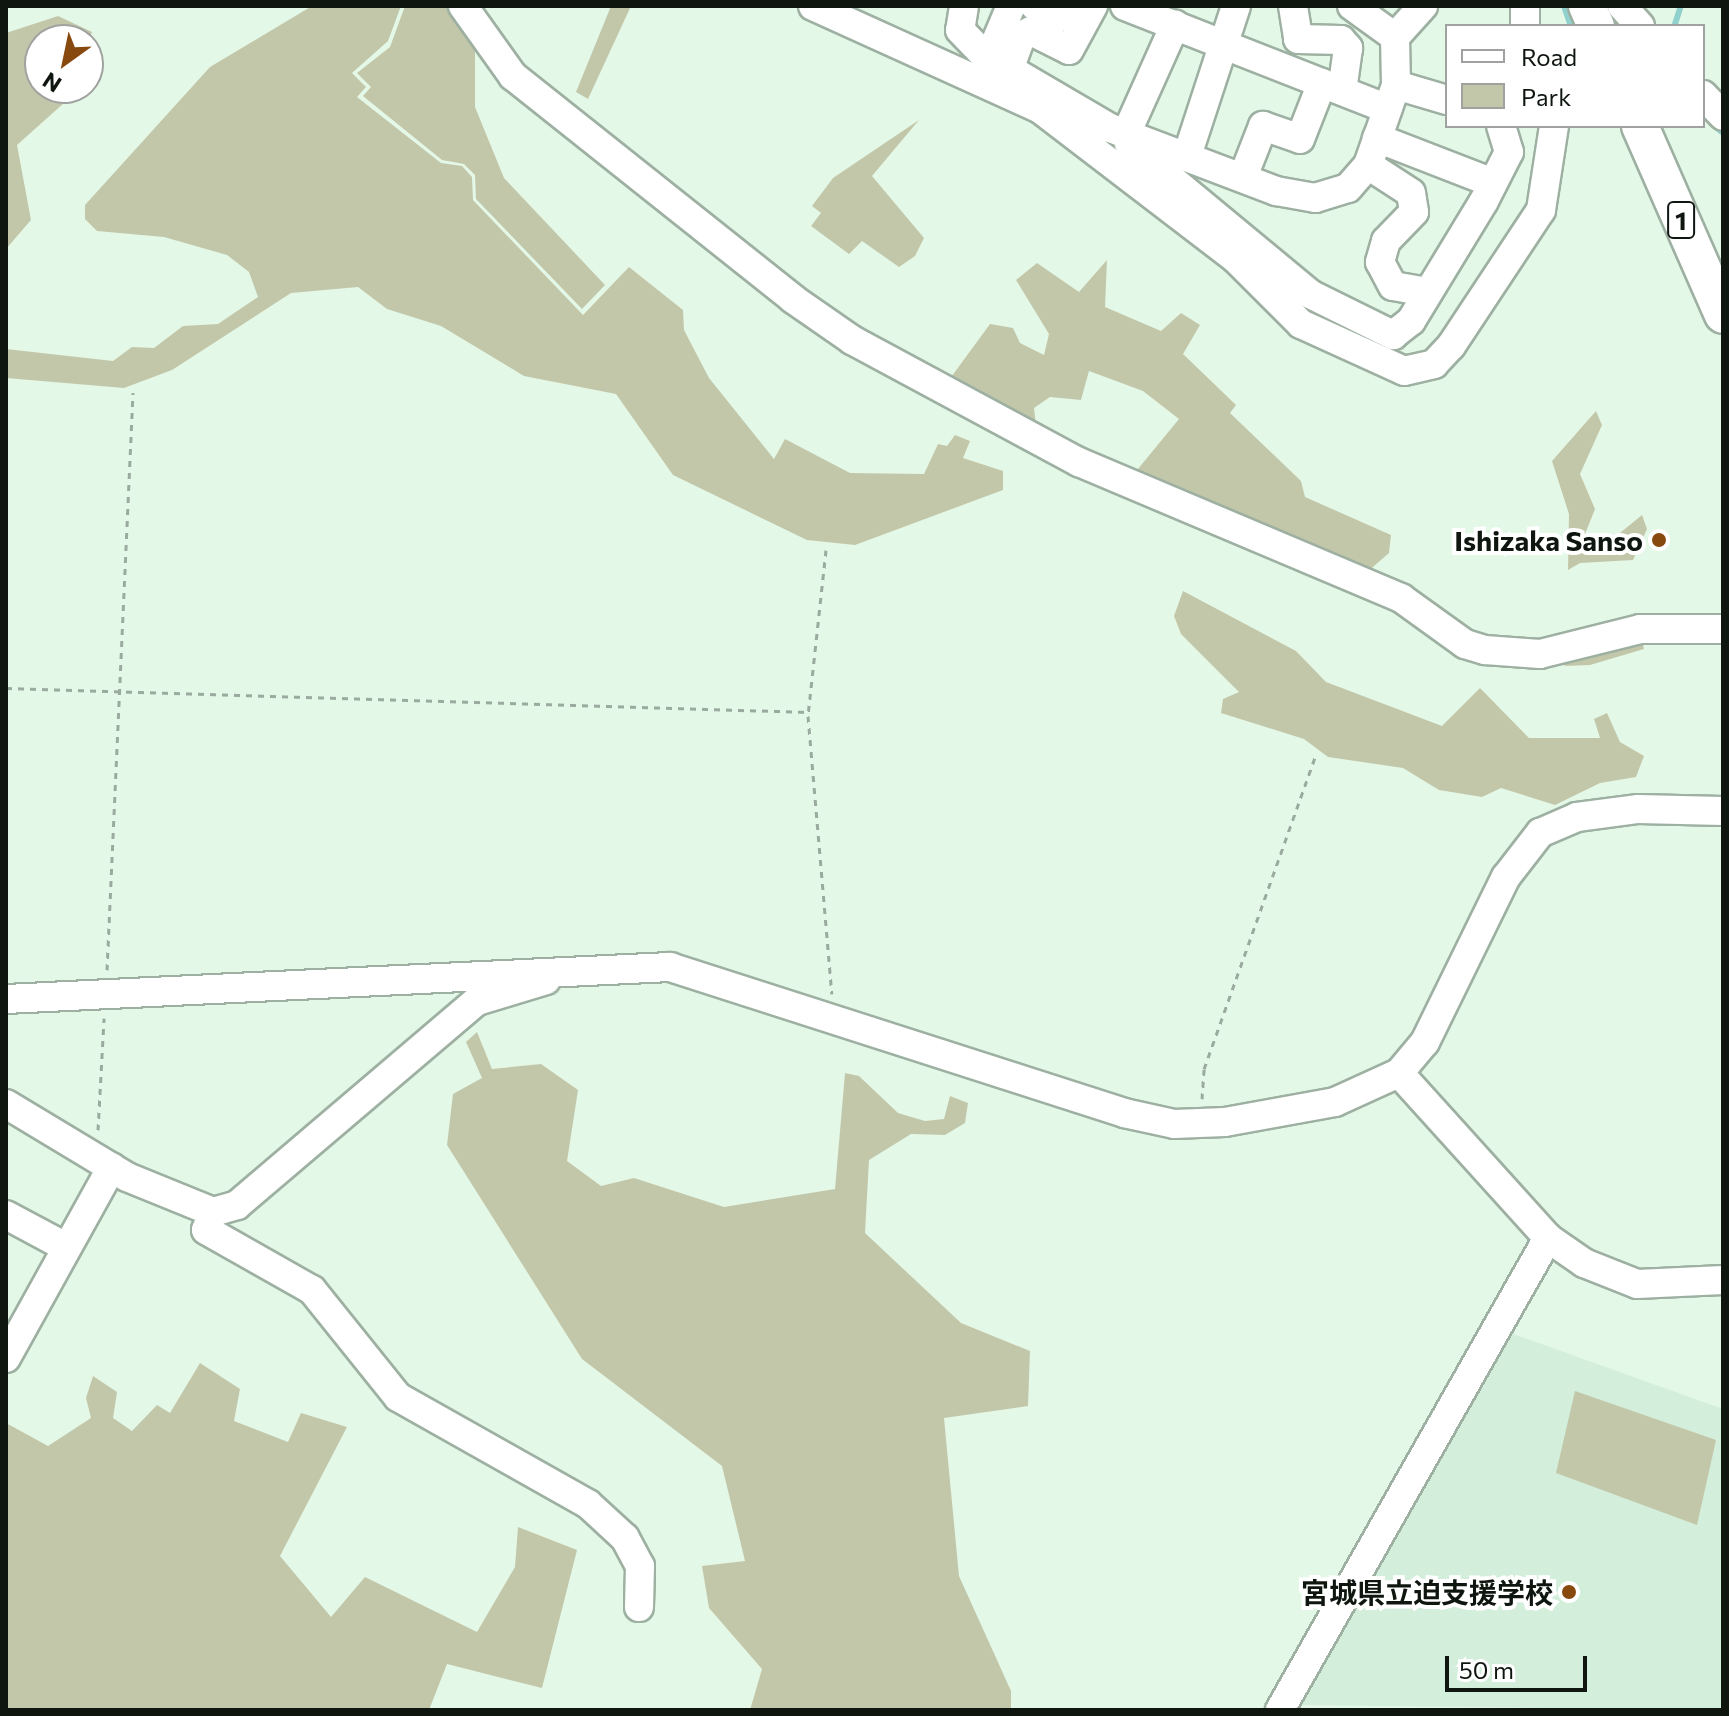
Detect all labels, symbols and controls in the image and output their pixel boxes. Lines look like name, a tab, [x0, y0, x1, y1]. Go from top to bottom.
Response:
north arrow	[24, 24, 104, 104]
legend	[1445, 24, 1705, 128]
text: Road	[1521, 42, 1577, 71]
text: N	[37, 67, 66, 99]
text: Park	[1521, 82, 1571, 111]
road number: 1	[1667, 198, 1695, 242]
place label: Ishizaka Sanso	[1454, 523, 1643, 557]
marker: Ishizaka Sanso	[1650, 531, 1668, 549]
place label: 宮城県立迫支援学校	[1301, 1575, 1553, 1609]
marker: 宮城県立迫支援学校	[1560, 1583, 1578, 1601]
scale bar	[1449, 1640, 1591, 1690]
text: 50 m	[1459, 1655, 1514, 1684]

